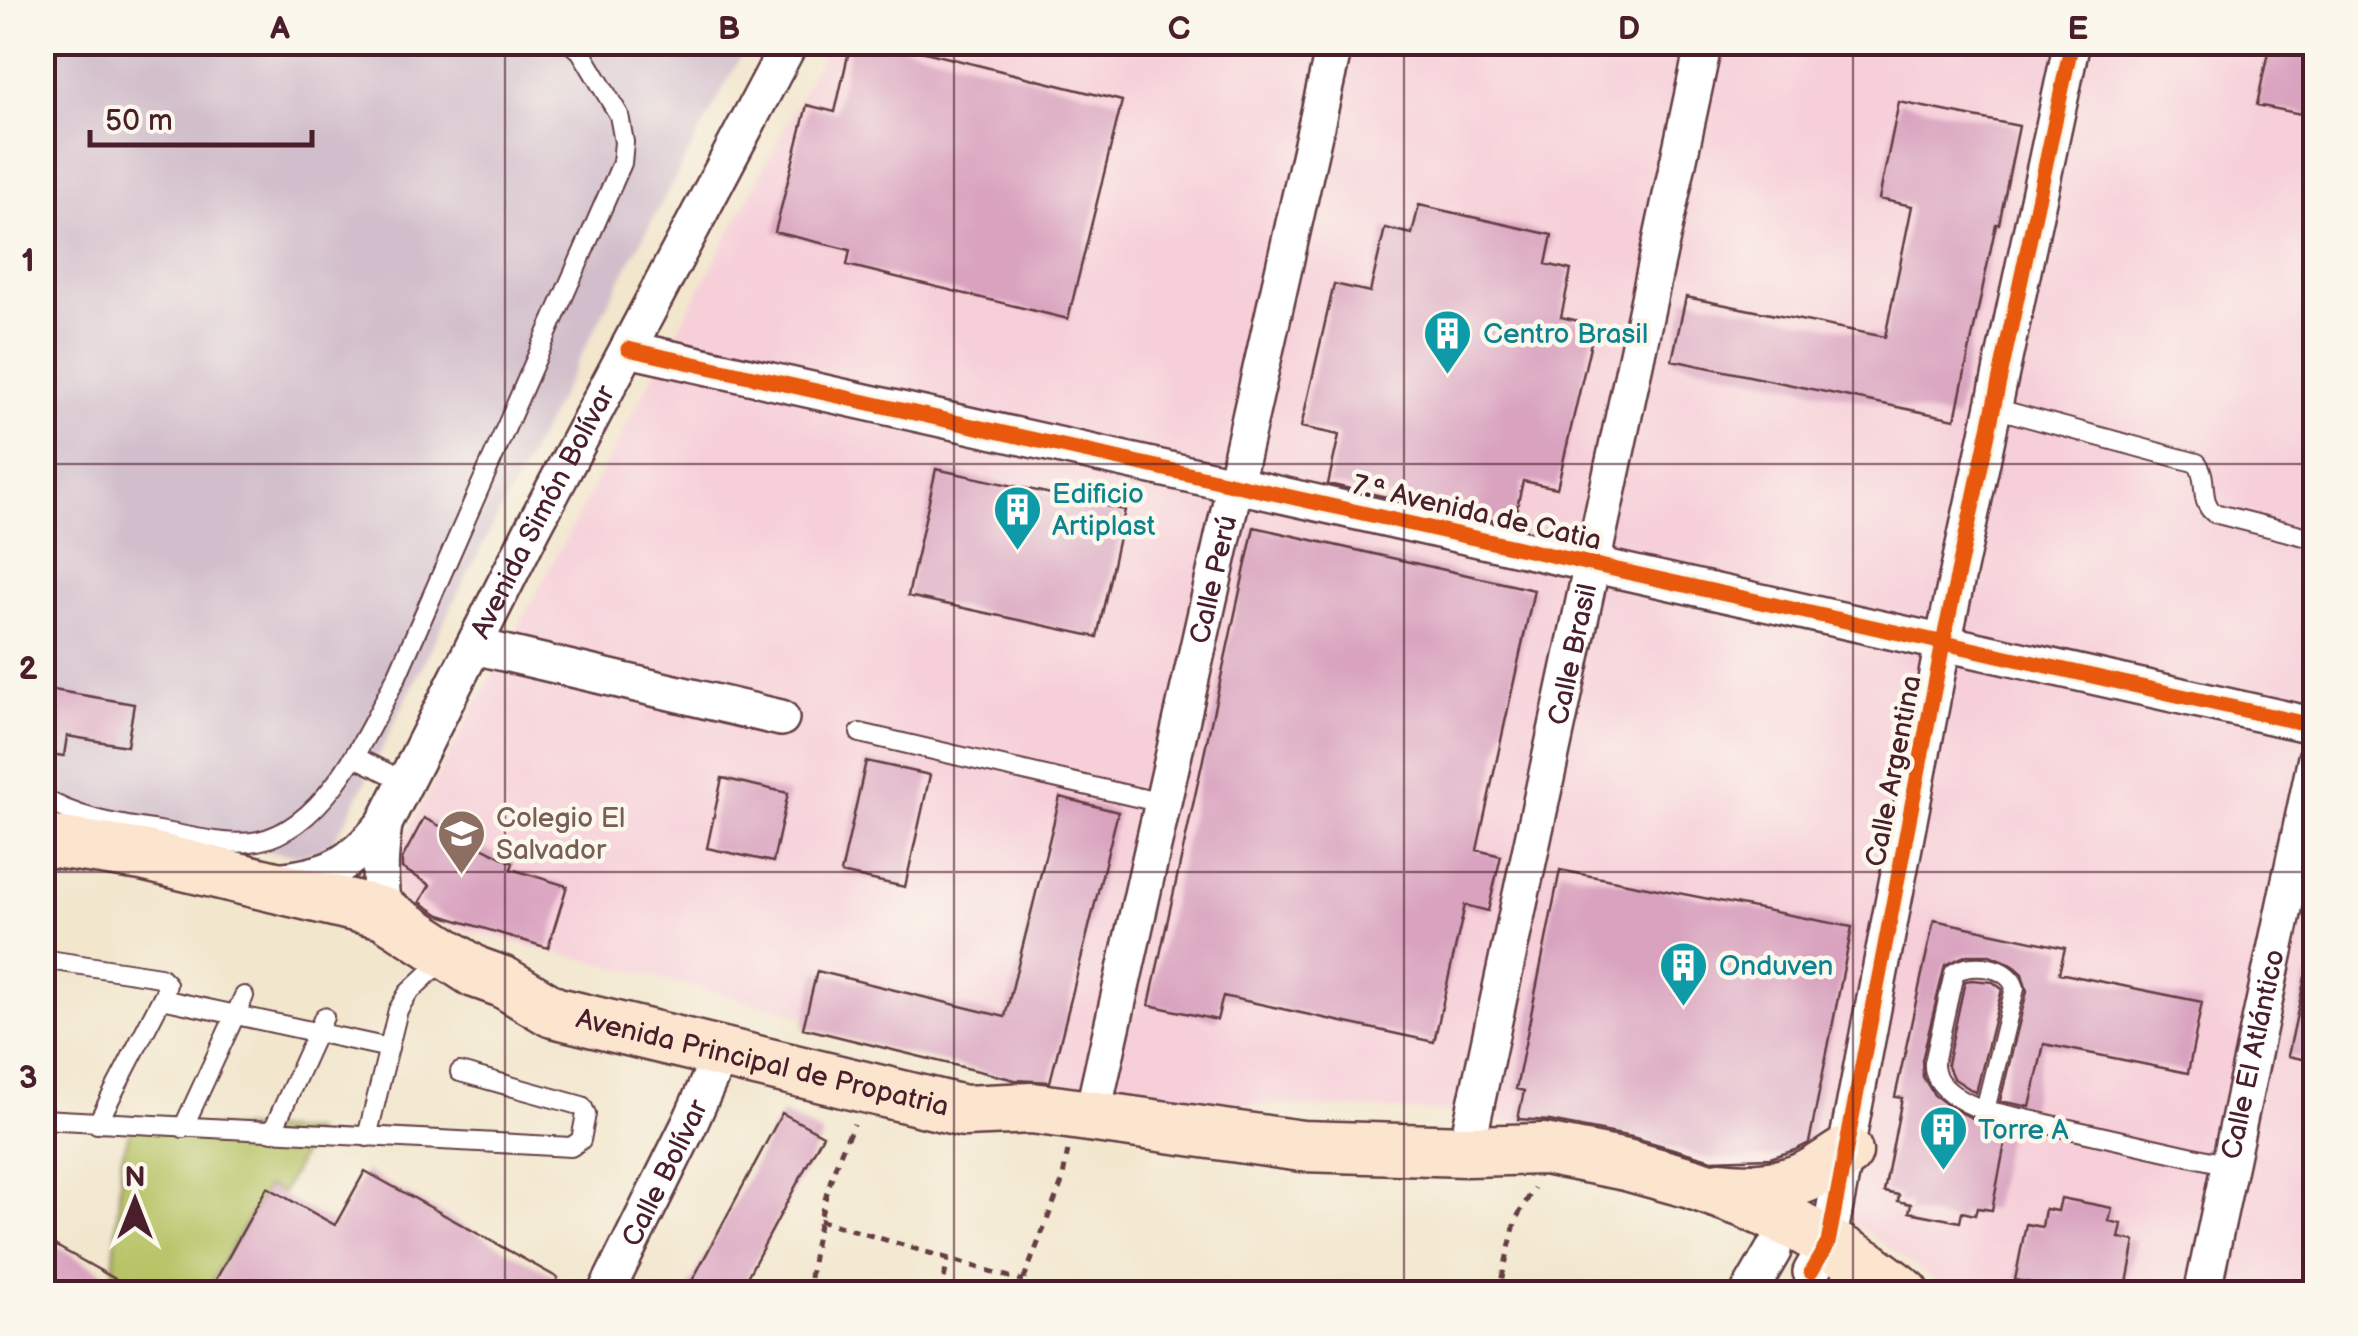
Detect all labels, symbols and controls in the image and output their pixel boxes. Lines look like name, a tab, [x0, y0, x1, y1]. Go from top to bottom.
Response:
text: A	[269, 10, 290, 49]
text: B	[718, 10, 740, 49]
text: C	[1168, 10, 1190, 49]
text: D	[1618, 10, 1640, 49]
text: E	[2068, 10, 2088, 49]
scale bar	[90, 85, 312, 147]
text: 50 m	[105, 103, 173, 139]
text: 1	[21, 242, 35, 281]
building icon: Centro Brasil	[1422, 308, 1474, 376]
place label: Centro Brasil	[1483, 318, 1648, 351]
street label: Avenida Simón Bolívar	[464, 379, 622, 644]
street label: 7.ª Avenida de Catia	[1349, 468, 1605, 558]
place label: Edificio Artiplast	[1052, 478, 1156, 543]
building icon: Edificio Artiplast	[991, 484, 1043, 552]
street label: Calle Perú	[1183, 512, 1244, 647]
street label: Calle Brasil	[1541, 581, 1604, 728]
text: 2	[18, 650, 38, 689]
street label: Calle Argentina	[1859, 673, 1929, 869]
place label: Colegio El Salvador	[496, 802, 625, 867]
school or university icon: Colegio El Salvador	[435, 808, 487, 876]
building icon: Onduven	[1658, 940, 1710, 1008]
street label: Calle El Atlántico	[2215, 946, 2291, 1162]
place label: Onduven	[1719, 950, 1833, 983]
street label: Avenida Principal de Propatria	[573, 1002, 952, 1123]
text: 3	[19, 1059, 37, 1098]
street label: Calle Bolívar	[615, 1094, 715, 1252]
building icon: Torre A	[1917, 1104, 1969, 1172]
place label: Torre A	[1978, 1114, 2070, 1147]
north arrow	[85, 1151, 185, 1251]
text: N	[124, 1161, 146, 1194]

